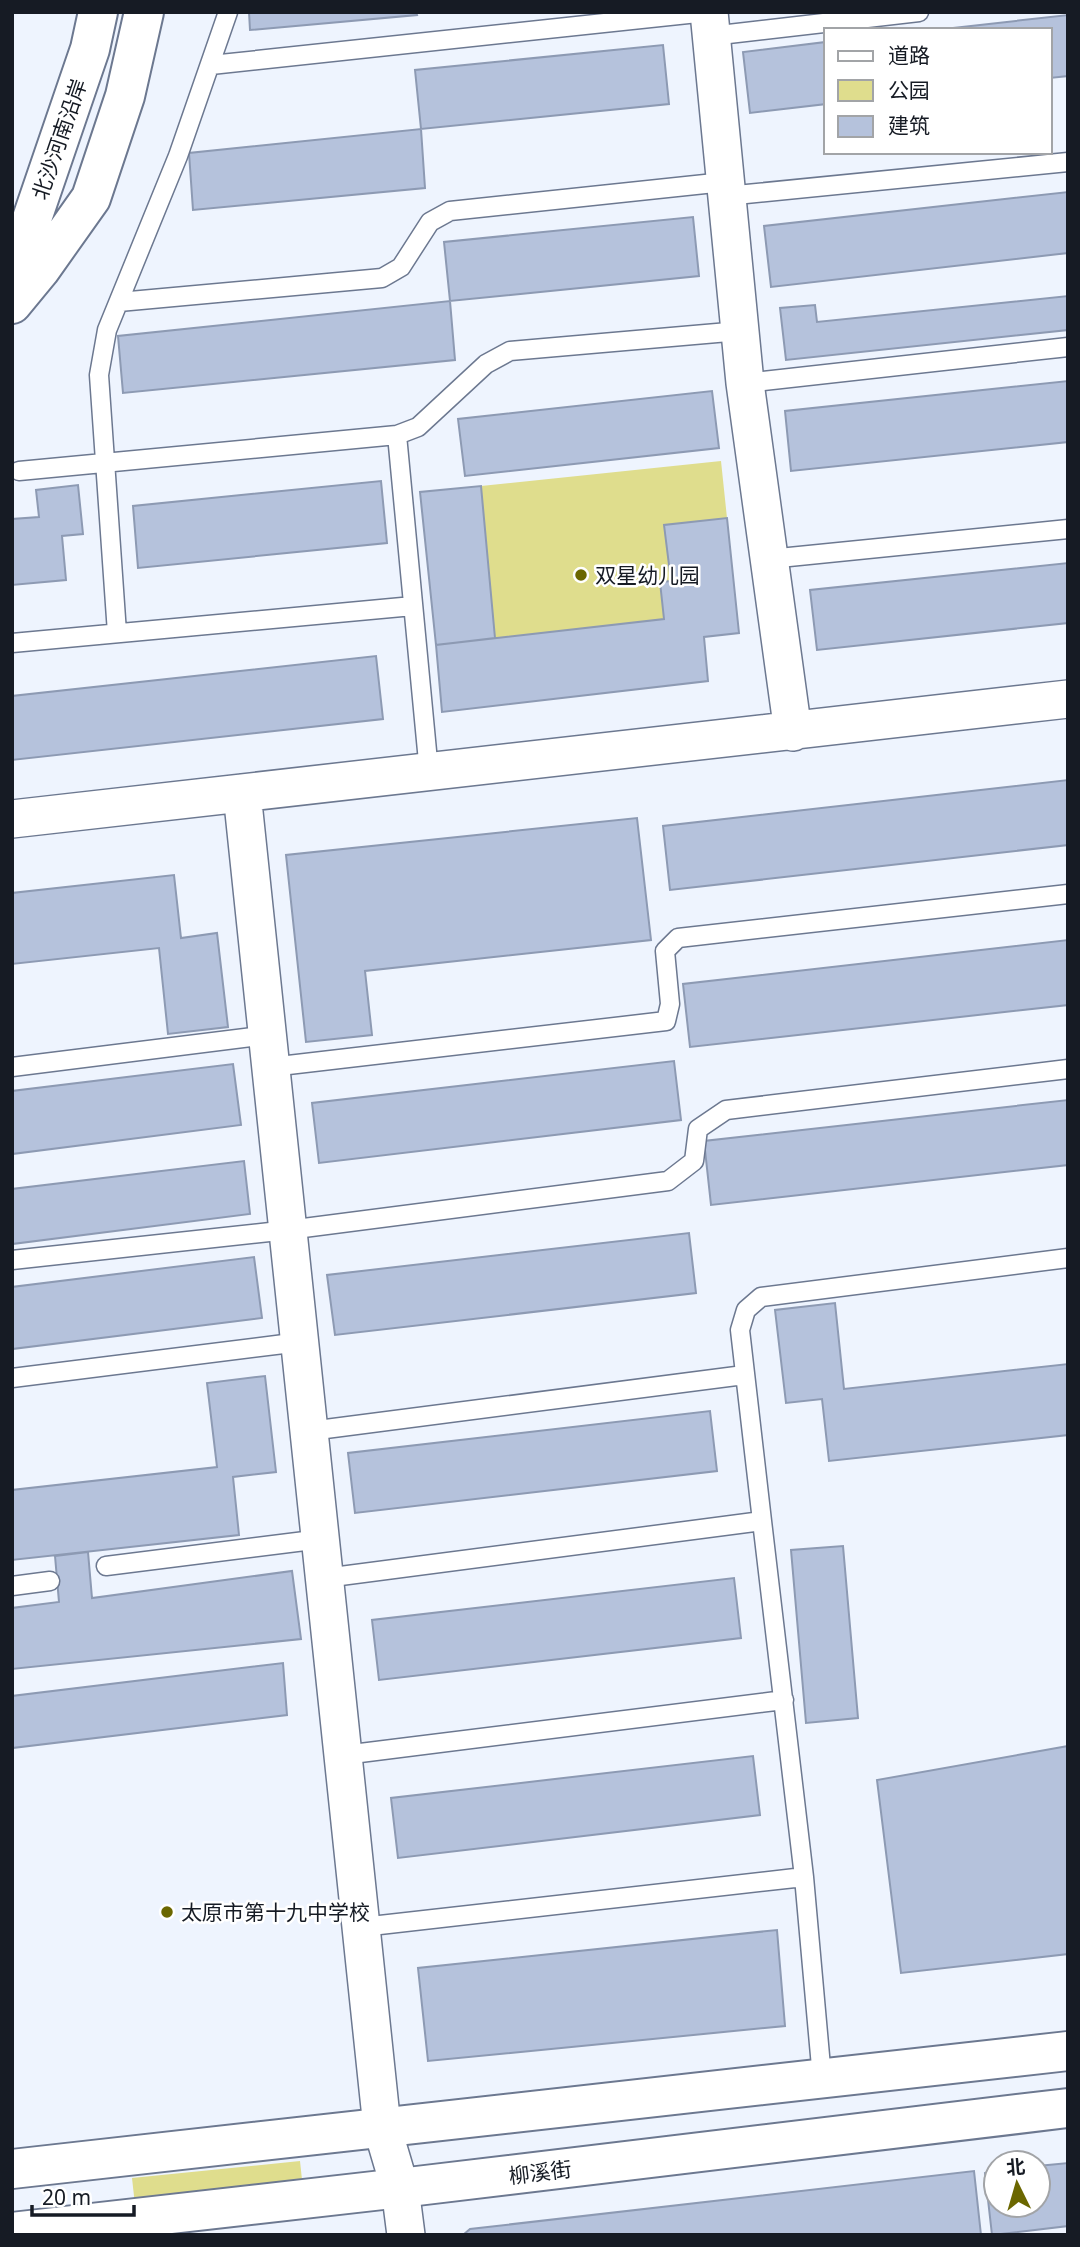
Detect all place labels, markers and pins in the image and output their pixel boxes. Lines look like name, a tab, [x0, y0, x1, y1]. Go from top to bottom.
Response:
place label: 双星幼儿园	[595, 561, 700, 589]
marker: 双星幼儿园	[573, 567, 589, 583]
place label: 太原市第十九中学校	[181, 1898, 370, 1926]
marker: 太原市第十九中学校	[159, 1904, 175, 1920]

